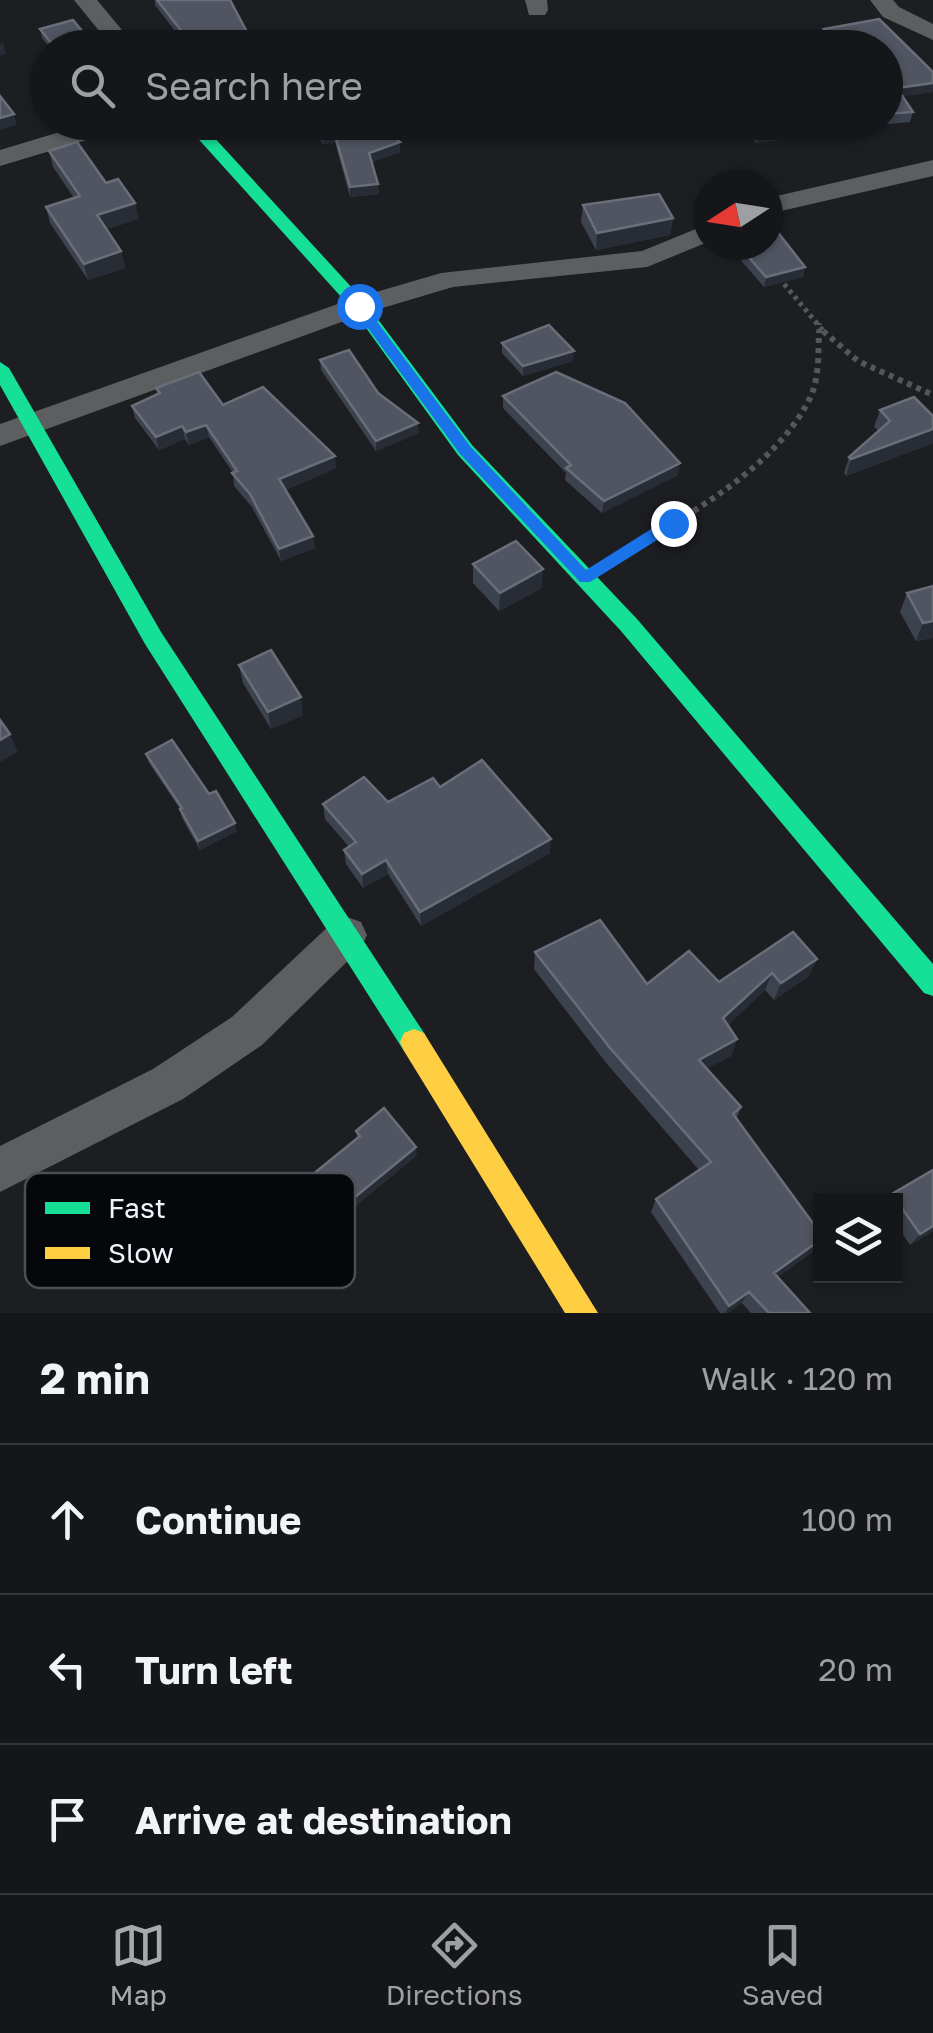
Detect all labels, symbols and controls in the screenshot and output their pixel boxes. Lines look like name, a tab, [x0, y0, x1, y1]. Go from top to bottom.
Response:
search box	[30, 30, 903, 140]
icon: search	[65, 58, 120, 113]
text: Search here	[145, 63, 363, 108]
north arrow	[693, 170, 783, 260]
route start	[337, 284, 383, 330]
route end	[651, 501, 697, 547]
legend	[25, 1173, 355, 1288]
text: Fast	[108, 1191, 166, 1224]
map controls	[813, 1193, 903, 1283]
button: layers	[813, 1193, 903, 1283]
text: Slow	[108, 1236, 174, 1269]
text: 2 min	[40, 1353, 150, 1403]
text: Walk · 120 m	[701, 1359, 893, 1397]
icon: ahead	[40, 1492, 95, 1547]
text: Continue	[135, 1497, 301, 1542]
text: 100 m	[801, 1500, 893, 1538]
icon: left	[40, 1642, 95, 1697]
text: Turn left	[135, 1647, 293, 1692]
text: 20 m	[818, 1650, 893, 1688]
icon: arrive	[40, 1792, 95, 1847]
text: Arrive at destination	[135, 1797, 512, 1842]
tab: Map	[110, 1918, 167, 2011]
tab: Directions	[386, 1918, 523, 2011]
tab: Saved	[742, 1918, 823, 2011]

